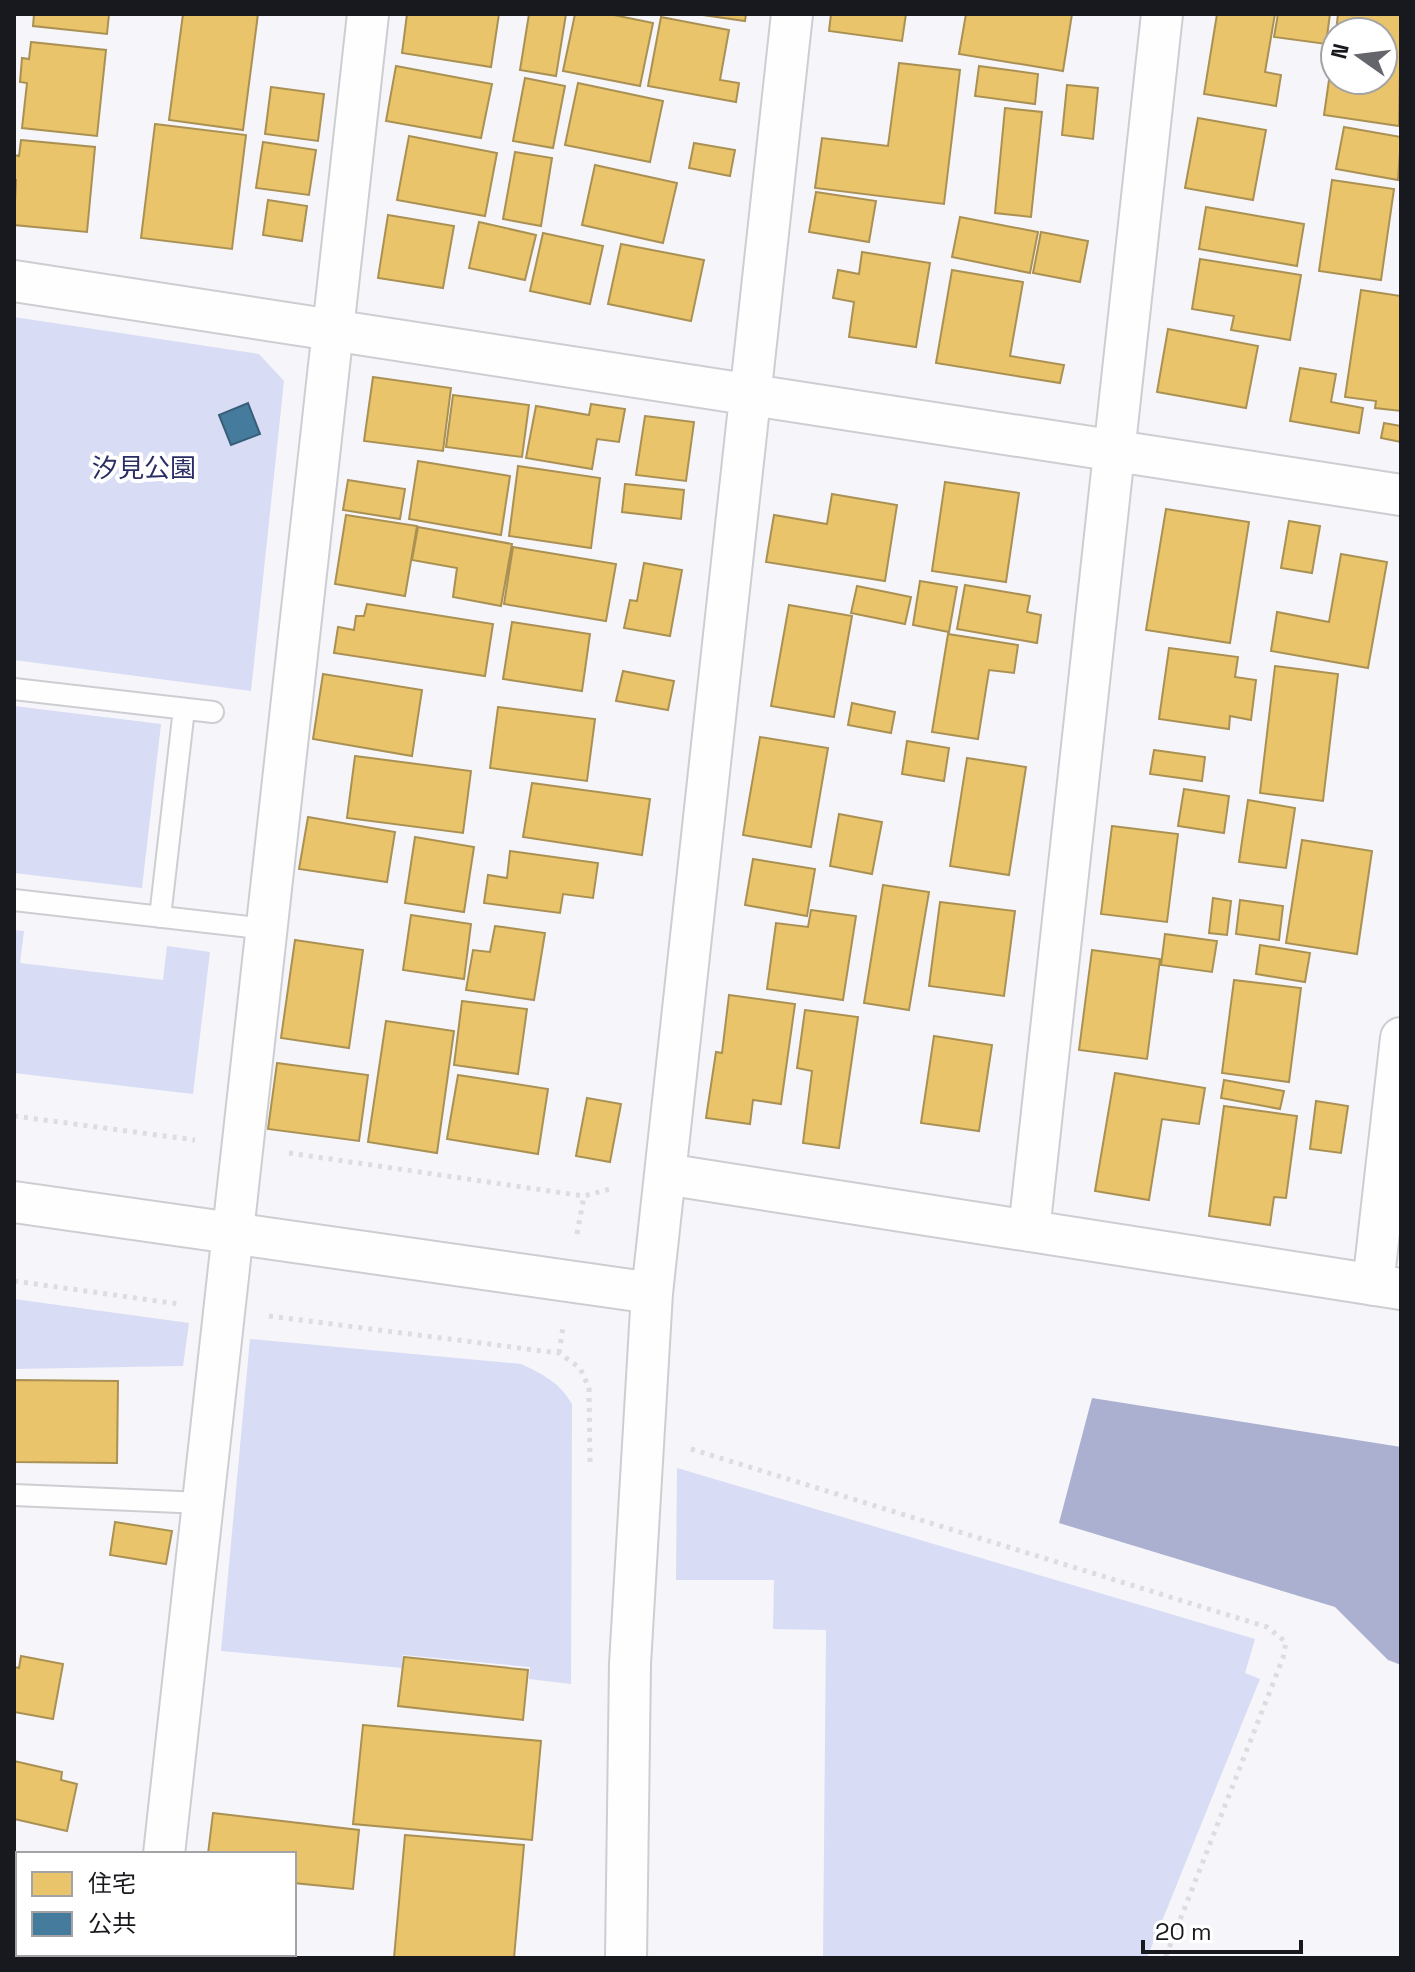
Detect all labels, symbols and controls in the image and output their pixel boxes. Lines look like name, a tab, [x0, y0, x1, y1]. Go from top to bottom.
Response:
north arrow	[1319, 16, 1399, 96]
text: N	[1324, 41, 1355, 62]
park label: 汐見公園	[92, 451, 196, 485]
legend	[16, 1852, 296, 1956]
text: 住宅	[88, 1868, 136, 1899]
scale bar	[1143, 1904, 1301, 1954]
text: 公共	[88, 1908, 136, 1939]
text: 20 m	[1155, 1916, 1212, 1947]

